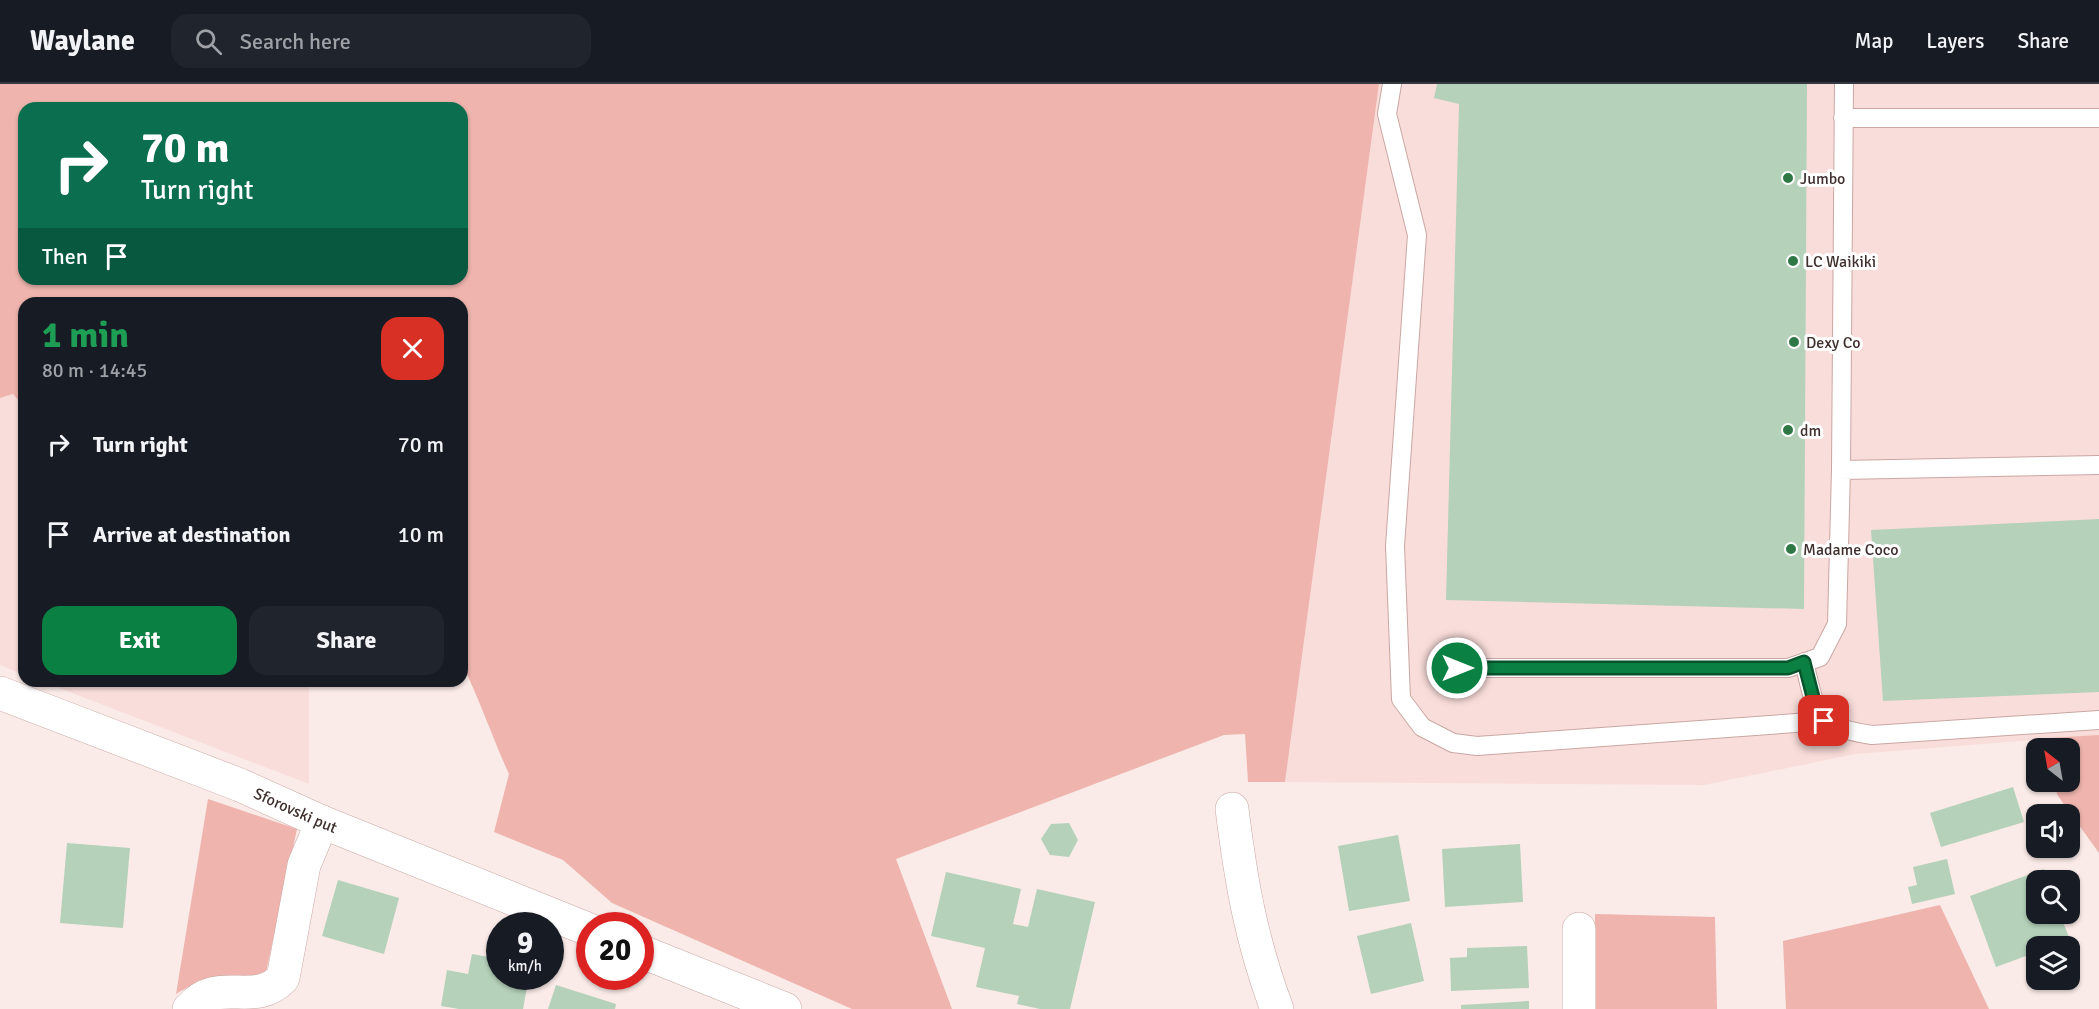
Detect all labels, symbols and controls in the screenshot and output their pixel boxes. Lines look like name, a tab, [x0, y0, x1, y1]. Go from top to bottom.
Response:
search box	[171, 14, 591, 68]
text: Waylane	[30, 24, 135, 58]
icon: search	[192, 25, 225, 58]
text: Search here	[240, 28, 351, 55]
text: Map	[1855, 28, 1893, 54]
text: Layers	[1926, 28, 1984, 54]
text: Share	[2017, 28, 2069, 54]
text: 70 m	[141, 123, 230, 174]
icon: right	[42, 126, 120, 204]
place label: Jumbo	[1800, 169, 1845, 189]
marker: Jumbo	[1781, 171, 1795, 185]
text: Turn right	[141, 174, 254, 207]
icon: arrive	[100, 240, 133, 273]
text: Then	[42, 243, 88, 270]
place label: LC Waikiki	[1805, 252, 1876, 272]
marker: LC Waikiki	[1786, 254, 1800, 268]
text: 1 min	[42, 313, 129, 358]
button: close	[381, 317, 444, 380]
place label: Dexy Co	[1806, 333, 1861, 353]
marker: Dexy Co	[1787, 335, 1801, 349]
text: 80 m · 14:45	[42, 358, 147, 383]
place label: dm	[1800, 421, 1821, 441]
marker: dm	[1781, 423, 1795, 437]
icon: right	[42, 428, 75, 461]
text: Turn right	[93, 431, 188, 458]
text: 70 m	[398, 431, 444, 458]
icon: arrive	[42, 518, 75, 551]
text: Arrive at destination	[93, 521, 290, 548]
text: 10 m	[398, 521, 444, 548]
place label: Madame Coco	[1803, 540, 1898, 560]
marker: Madame Coco	[1784, 542, 1798, 556]
button: Exit	[42, 606, 237, 675]
button: Share	[249, 606, 444, 675]
position arrow	[1425, 636, 1489, 700]
pin	[1798, 695, 1849, 746]
icon: arrive	[1807, 704, 1840, 737]
north arrow	[2026, 738, 2080, 792]
map controls	[2026, 738, 2080, 990]
street label: Sforovski put	[250, 784, 340, 838]
button: sound	[2026, 804, 2080, 858]
button: search	[2026, 870, 2080, 924]
speed limit sign: 20	[576, 912, 654, 990]
text: 9	[517, 925, 533, 962]
button: layers	[2026, 936, 2080, 990]
text: km/h	[508, 957, 542, 975]

